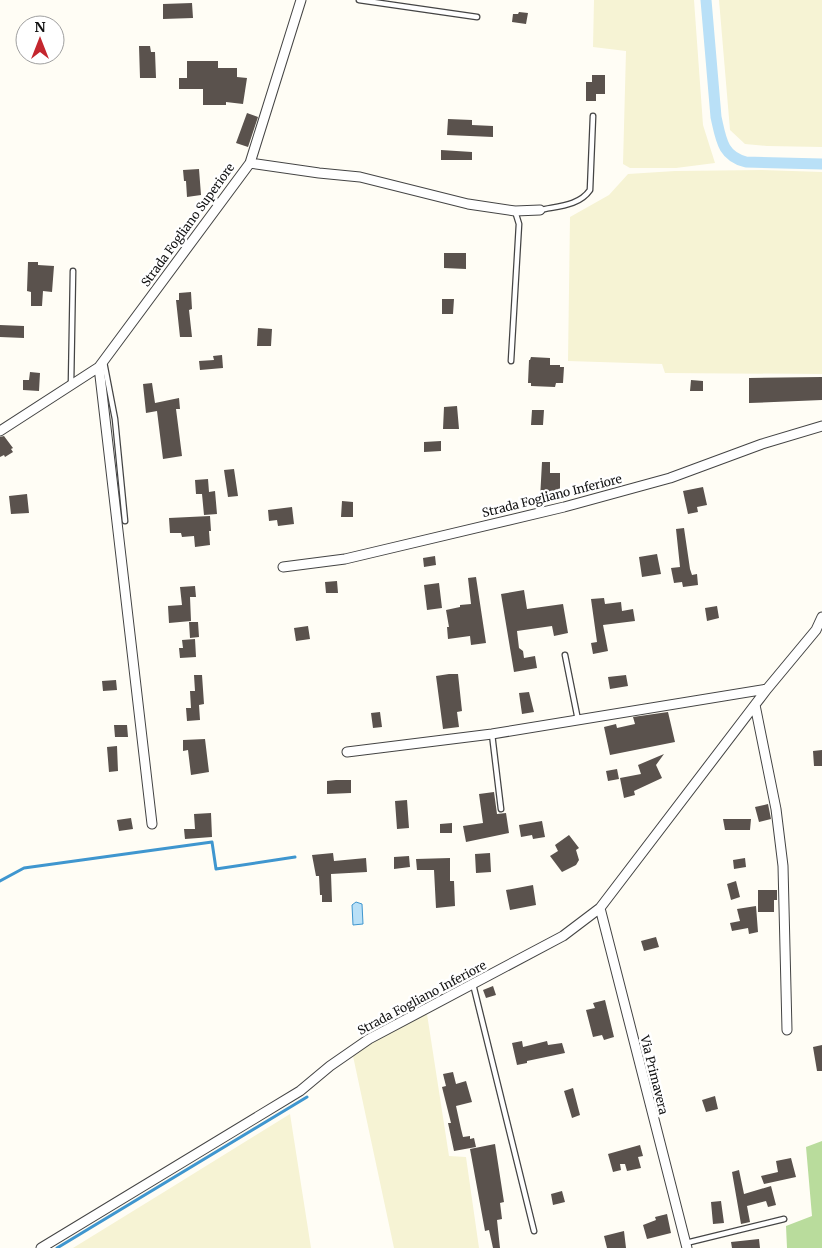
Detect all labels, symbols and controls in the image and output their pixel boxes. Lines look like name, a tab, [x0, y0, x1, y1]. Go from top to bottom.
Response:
north arrow	[15, 15, 65, 65]
text: N	[34, 18, 46, 36]
street label: Strada Fogliano Superiore	[138, 160, 237, 289]
street label: Strada Fogliano Inferiore	[480, 471, 623, 520]
street label: Strada Fogliano Inferiore	[355, 957, 489, 1038]
street label: Via Primavera	[637, 1033, 672, 1117]

